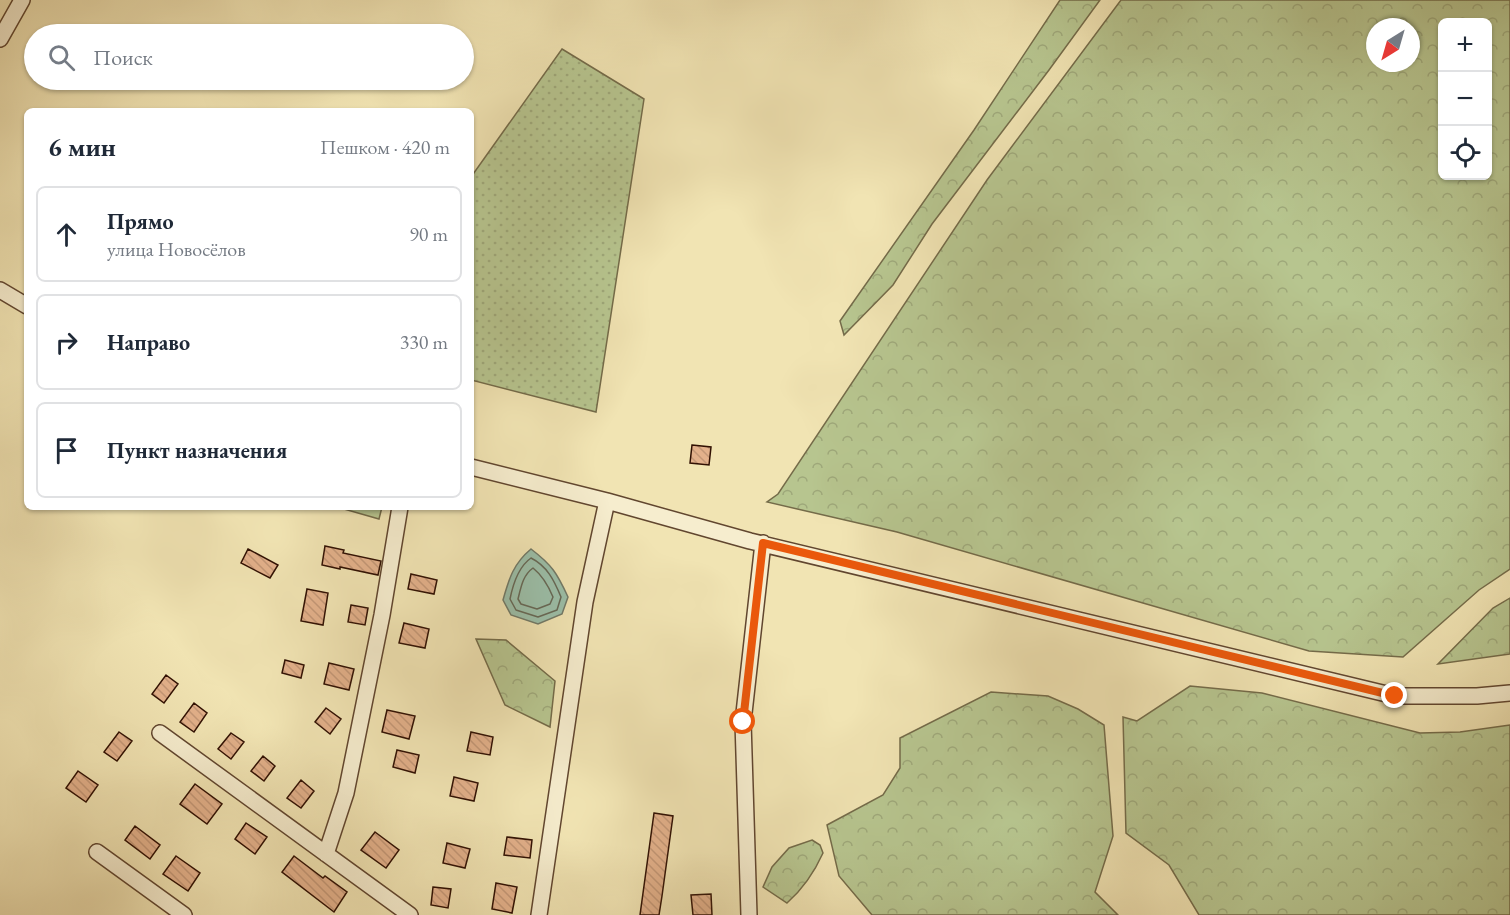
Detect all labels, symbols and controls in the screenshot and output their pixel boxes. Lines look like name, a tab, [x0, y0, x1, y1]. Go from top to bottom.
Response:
north arrow	[1366, 18, 1420, 72]
map controls	[1438, 18, 1492, 180]
button: +	[1438, 18, 1492, 72]
search box	[24, 24, 474, 90]
icon: search	[45, 41, 78, 74]
text: Поиск	[93, 43, 153, 72]
button: −	[1438, 72, 1492, 126]
button: locate	[1438, 126, 1492, 180]
text: 6 мин	[48, 130, 116, 164]
text: Пешком · 420 m	[320, 134, 450, 160]
text: Прямо	[107, 207, 174, 236]
icon: ahead	[50, 218, 83, 251]
text: 90 m	[409, 221, 448, 247]
text: улица Новосёлов	[107, 236, 246, 262]
icon: right	[50, 326, 83, 359]
text: Направо	[107, 328, 190, 357]
text: 330 m	[400, 329, 448, 355]
icon: arrive	[50, 434, 83, 467]
text: Пункт назначения	[107, 436, 287, 465]
route end	[1381, 682, 1407, 708]
route start	[729, 708, 755, 734]

